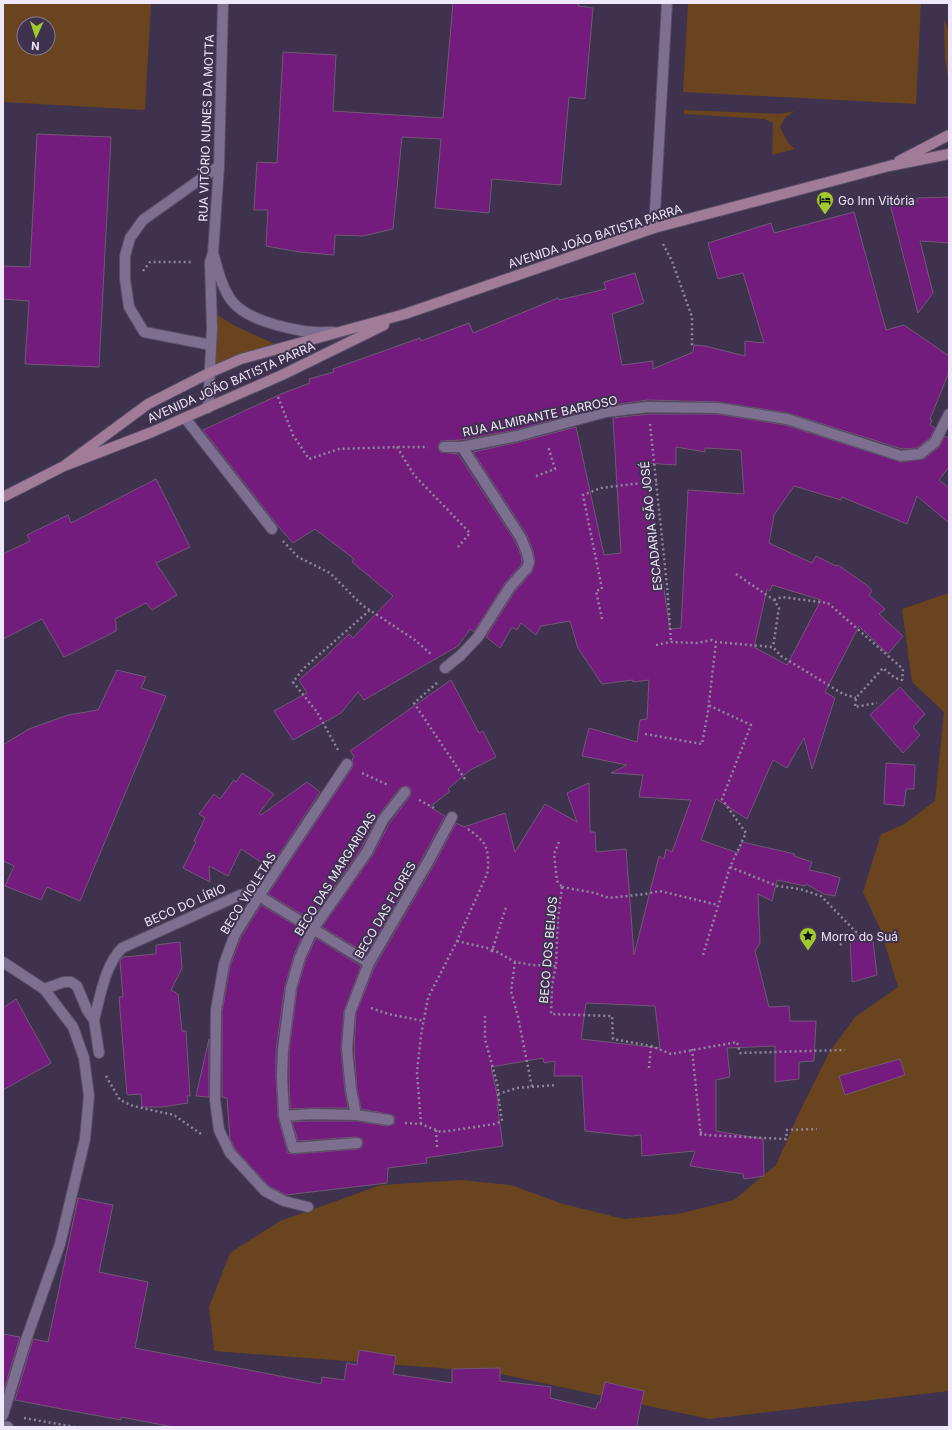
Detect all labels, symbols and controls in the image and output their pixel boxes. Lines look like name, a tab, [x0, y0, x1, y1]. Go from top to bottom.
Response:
north arrow	[16, 16, 56, 56]
street label: RUA VITÓRIO NUNES DA MOTTA	[195, 34, 217, 222]
text: N	[31, 39, 40, 53]
hotel icon: Go Inn Vitória	[815, 190, 835, 215]
place label: Go Inn Vitória	[838, 193, 915, 208]
street label: AVENIDA JOÃO BATISTA PARRA	[506, 201, 684, 271]
street label: AVENIDA JOÃO BATISTA PARRA	[145, 338, 317, 426]
street label: RUA ALMIRANTE BARROSO	[461, 392, 619, 440]
street label: ESCADARIA SÃO JOSÉ	[637, 461, 665, 591]
street label: BECO DAS MARGARIDAS	[291, 809, 379, 939]
street label: BECO VIOLETAS	[217, 849, 279, 937]
street label: BECO DAS FLORES	[351, 859, 419, 961]
street label: BECO DO LÍRIO	[142, 880, 228, 930]
street label: BECO DOS BEIJOS	[536, 896, 560, 1004]
place icon: Morro do Suá	[798, 926, 818, 951]
place label: Morro do Suá	[821, 929, 898, 944]

